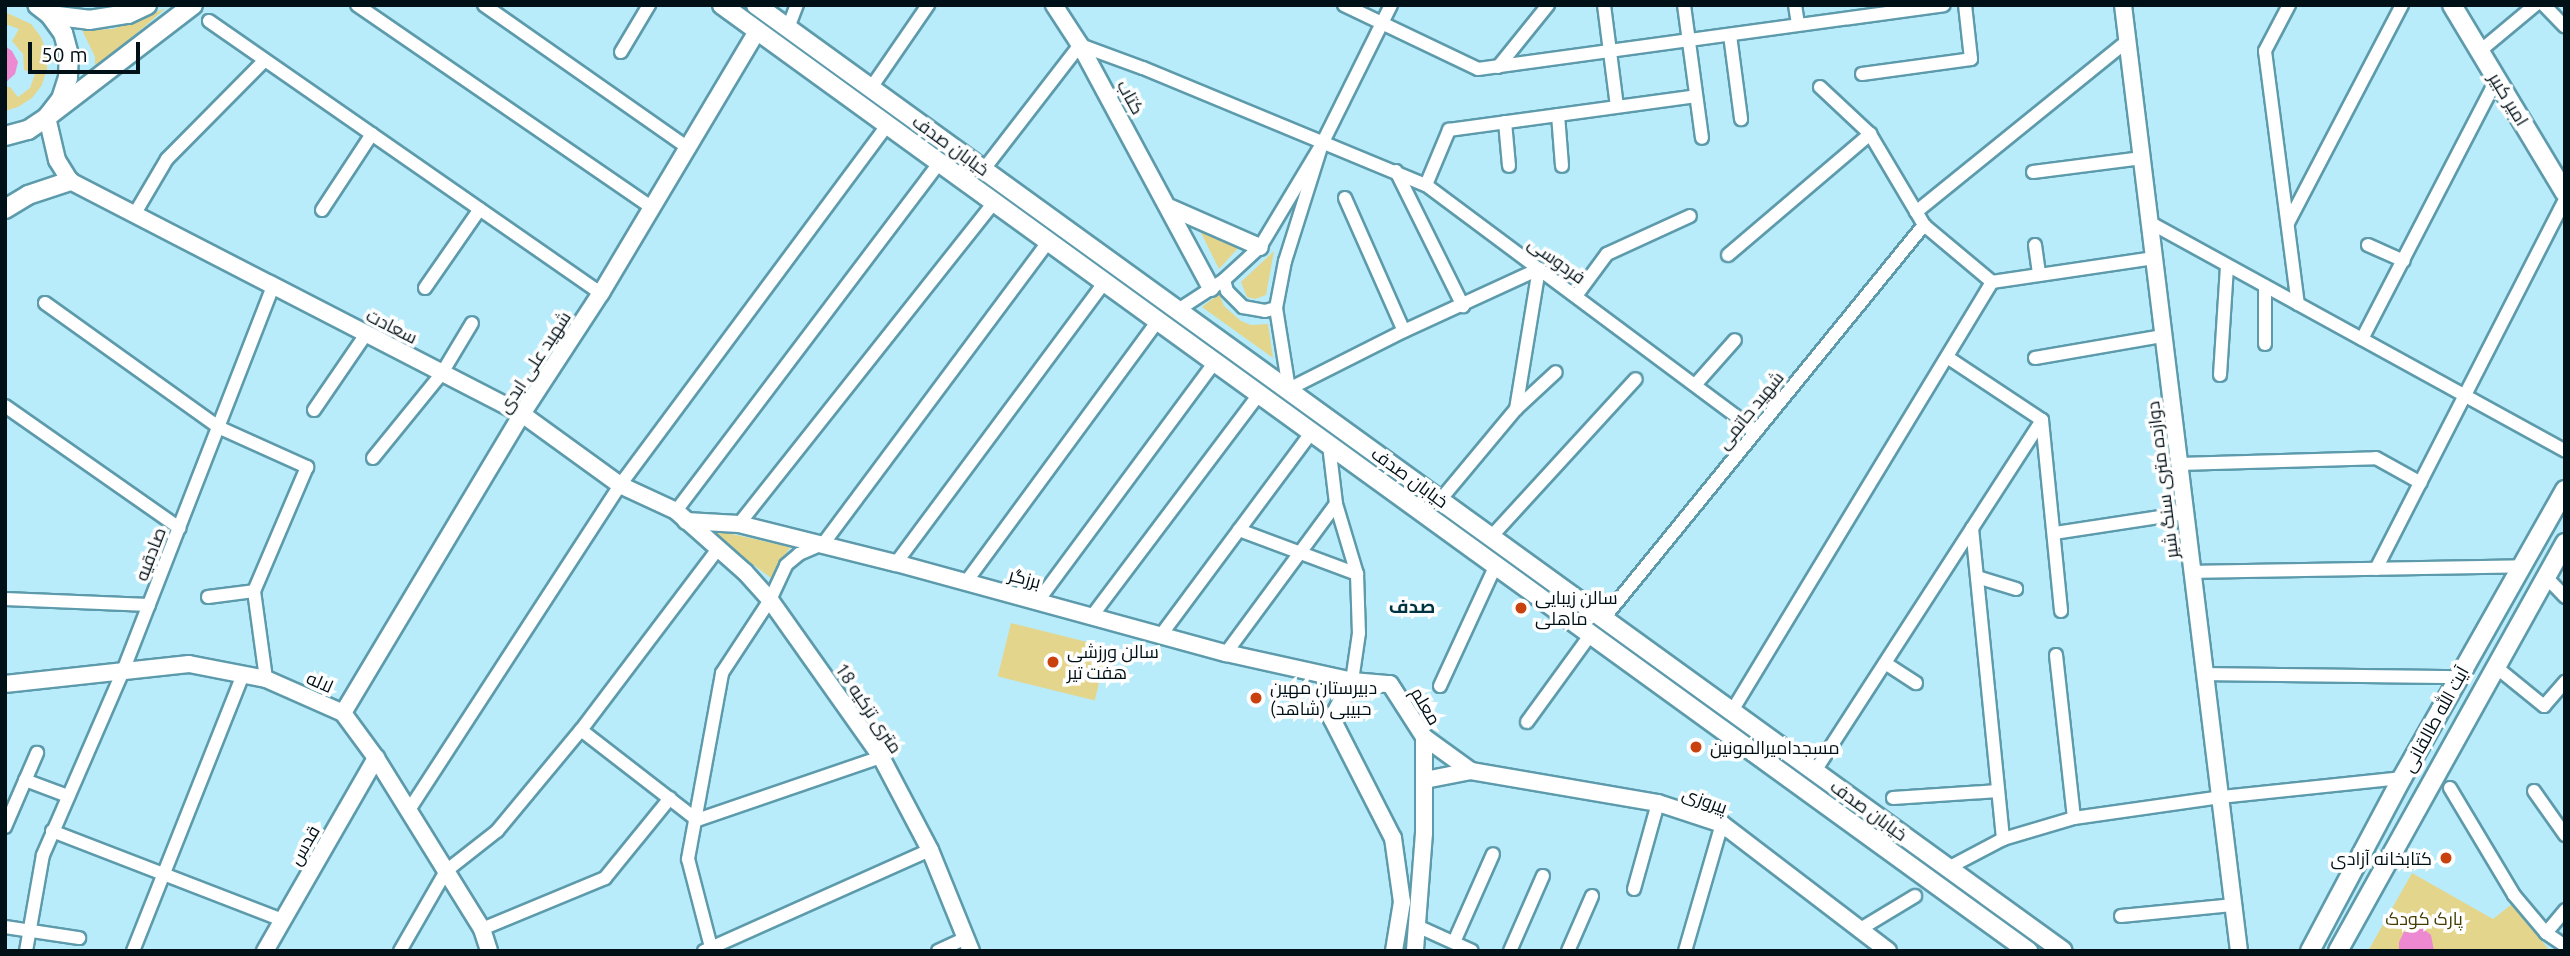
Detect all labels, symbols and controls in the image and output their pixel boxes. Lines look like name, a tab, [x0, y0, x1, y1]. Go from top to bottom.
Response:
scale bar	[32, 28, 144, 72]
text: 50 m	[41, 42, 88, 66]
street label: امیر کبیر	[2485, 68, 2533, 130]
street label: کتاب	[1113, 76, 1149, 118]
street label: خیابان صدف	[908, 110, 994, 180]
street label: فردوسی	[1524, 232, 1590, 288]
street label: سعادت	[363, 304, 421, 348]
street label: شهید علی ابدی	[493, 307, 575, 417]
street label: شهید حاتمی	[1712, 367, 1788, 453]
street label: دوازده متری سنگ شیر	[2142, 400, 2182, 560]
street label: خیابان صدف	[1367, 442, 1453, 512]
street label: صادقیه	[130, 524, 170, 584]
street label: برزگر	[1007, 563, 1043, 593]
place label: سالن زیبایی ماهلی	[1535, 587, 1618, 630]
district label: صدف	[1389, 596, 1435, 618]
marker: سالن زیبایی ماهلی	[1513, 600, 1529, 616]
place label: سالن ورزشی هفت تیر	[1067, 641, 1159, 684]
marker: سالن ورزشی هفت تیر	[1045, 654, 1061, 670]
street label: 18 متری تزکیه	[831, 659, 907, 757]
street label: آیت الله طالقانی	[2397, 662, 2473, 776]
street label: لاله	[303, 667, 337, 697]
place label: دبیرستان مهین حبیبی (شاهد)	[1270, 677, 1377, 720]
street label: معلم	[1406, 683, 1446, 729]
marker: دبیرستان مهین حبیبی (شاهد)	[1248, 690, 1264, 706]
place label: مسجدامیرالمونین	[1710, 736, 1840, 758]
marker: مسجدامیرالمونین	[1688, 739, 1704, 755]
street label: خیابان صدف	[1826, 775, 1912, 845]
street label: پیروزی	[1680, 782, 1730, 818]
street label: قدس	[284, 821, 324, 869]
place label: کتابخانه آزادی	[2331, 847, 2432, 869]
marker: کتابخانه آزادی	[2438, 850, 2454, 866]
park label: پارک کودک	[2385, 907, 2463, 929]

